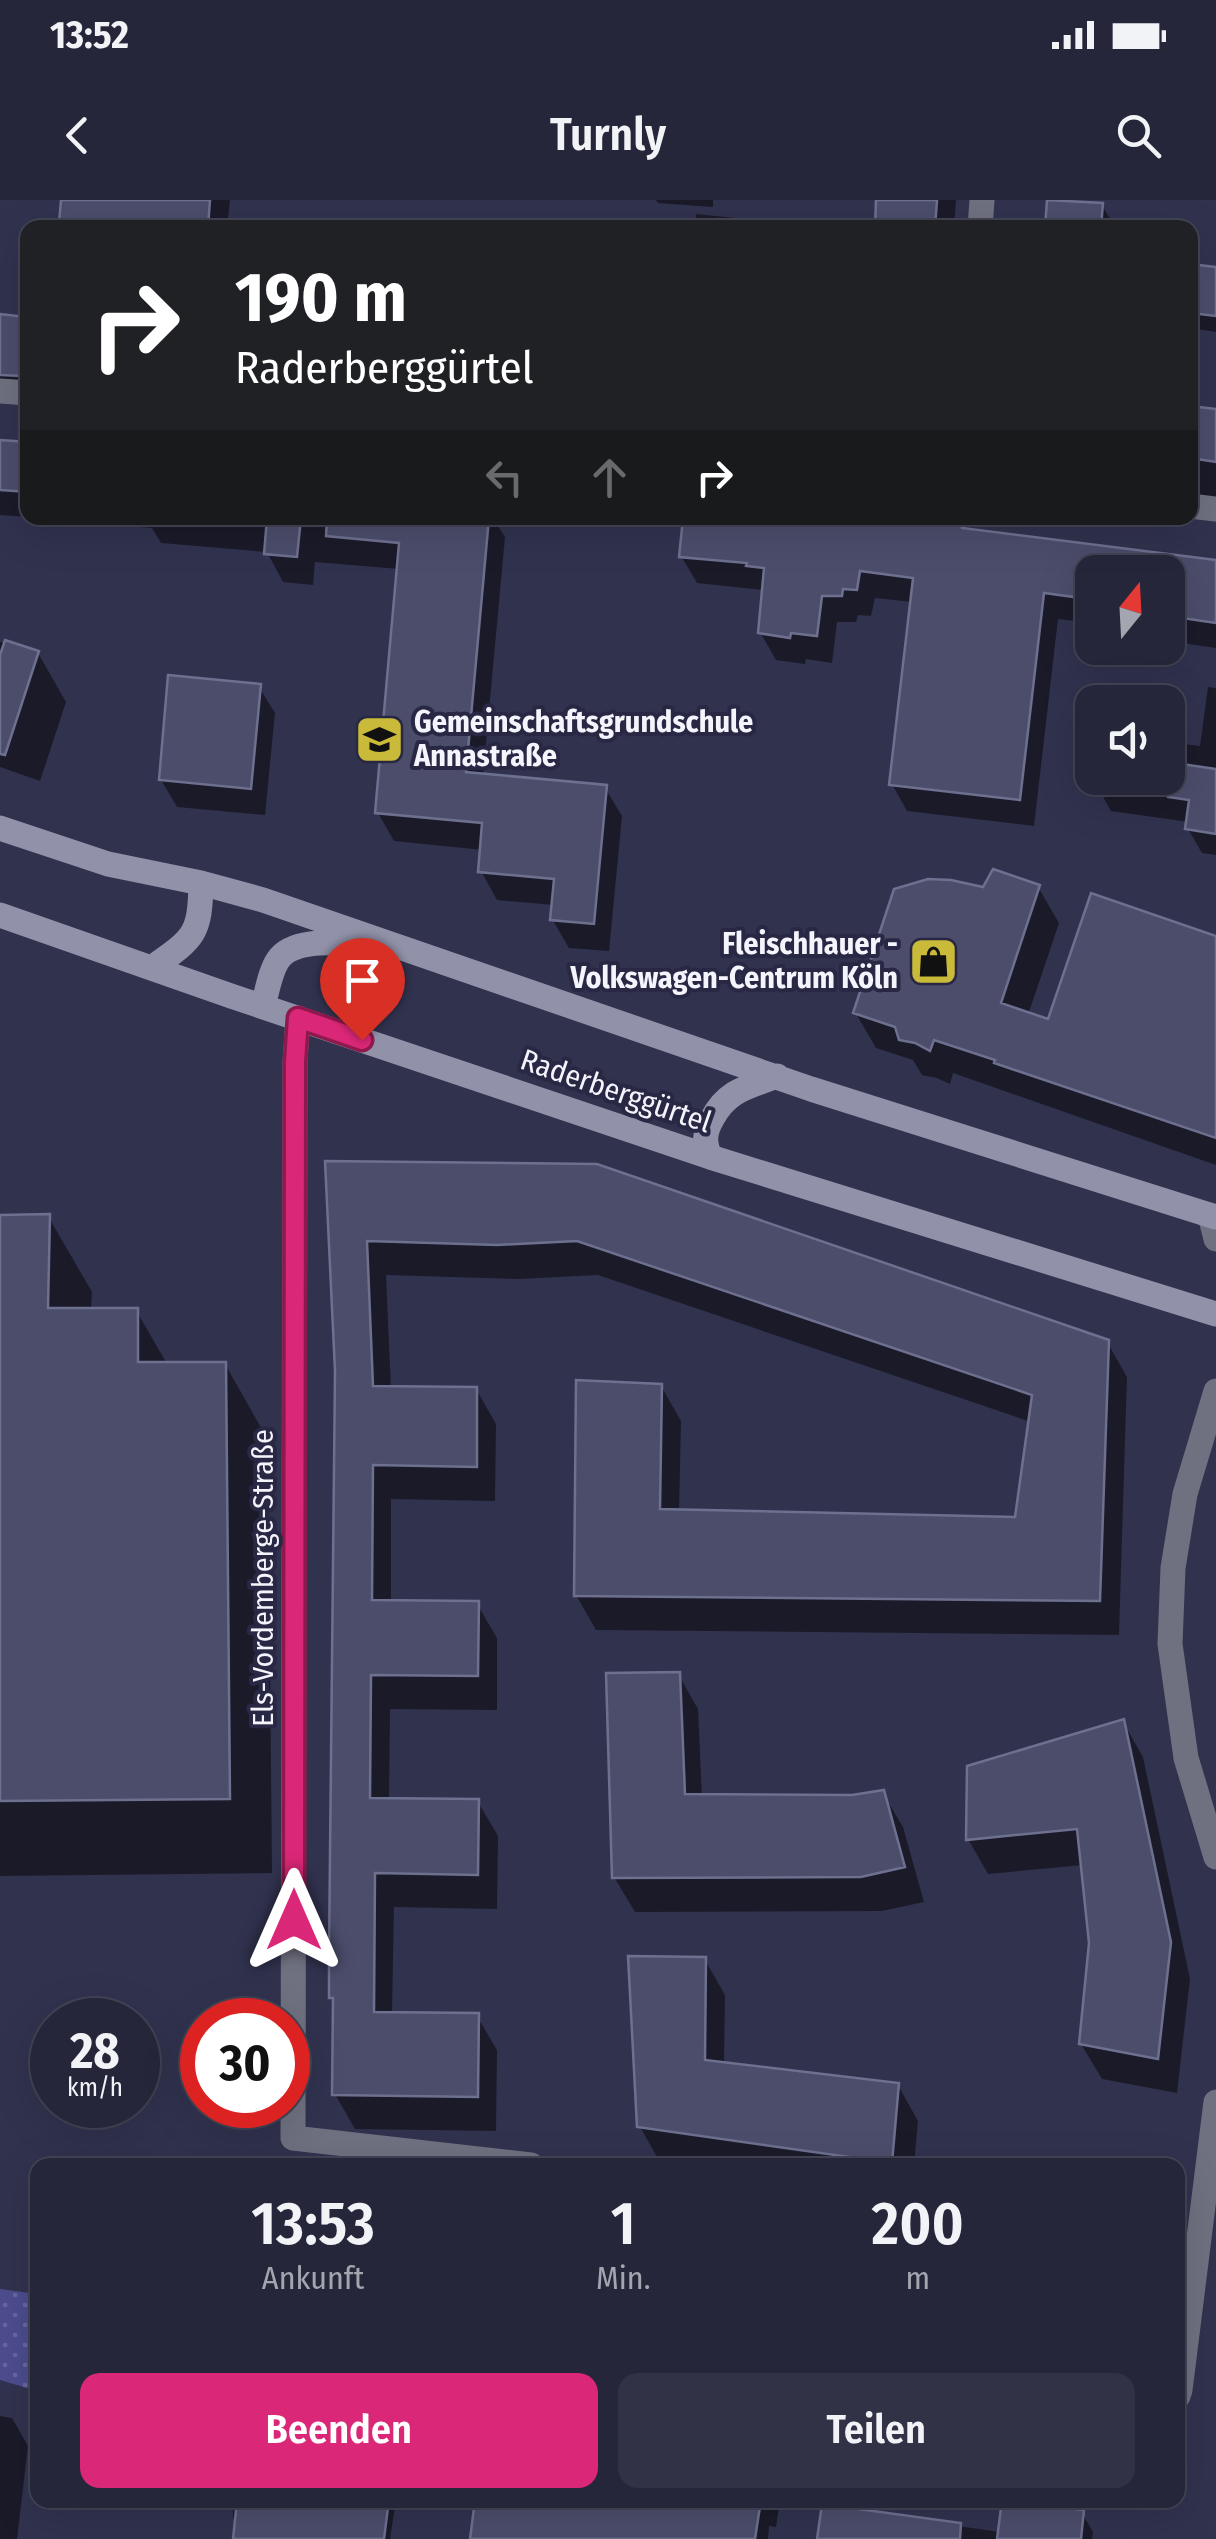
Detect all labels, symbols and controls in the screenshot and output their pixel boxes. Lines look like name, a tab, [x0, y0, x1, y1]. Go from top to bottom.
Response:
text: 13:52	[50, 12, 129, 58]
icon: back	[50, 108, 105, 163]
text: Turnly	[550, 108, 666, 162]
icon: search	[1111, 108, 1166, 163]
text: 190 m	[235, 256, 407, 340]
icon: right	[70, 260, 200, 390]
text: Raderberggürtel	[235, 341, 534, 395]
icon: left	[477, 450, 532, 505]
icon: ahead	[582, 450, 637, 505]
icon: right	[687, 450, 742, 505]
north arrow	[1075, 555, 1185, 665]
map controls	[1075, 555, 1185, 795]
button: sound	[1075, 685, 1185, 795]
place label: Gemeinschaftsgrundschule Annastraße	[413, 704, 753, 774]
school or university icon: Gemeinschaftsgrundschule Annastraße	[353, 713, 405, 765]
place label: Fleischhauer - Volkswagen-Centrum Köln	[570, 926, 898, 996]
shop icon: Fleischhauer - Volkswagen-Centrum Köln	[907, 935, 959, 987]
pin	[320, 938, 405, 1041]
icon: arrive	[335, 953, 390, 1008]
street label: Raderberggürtel	[516, 1042, 716, 1140]
street label: Els-Vordemberge-Straße	[245, 1429, 281, 1727]
position arrow	[242, 1868, 346, 1972]
speed limit sign: 30	[180, 1998, 310, 2128]
text: 28	[70, 2021, 120, 2081]
text: km/h	[67, 2073, 123, 2103]
text: 13:53	[251, 2188, 375, 2260]
text: 1	[611, 2188, 636, 2260]
text: 200	[872, 2188, 964, 2260]
text: Ankunft	[262, 2259, 364, 2297]
text: Min.	[596, 2259, 650, 2297]
text: m	[905, 2259, 930, 2297]
button: Beenden	[80, 2373, 598, 2488]
button: Teilen	[618, 2373, 1135, 2488]

